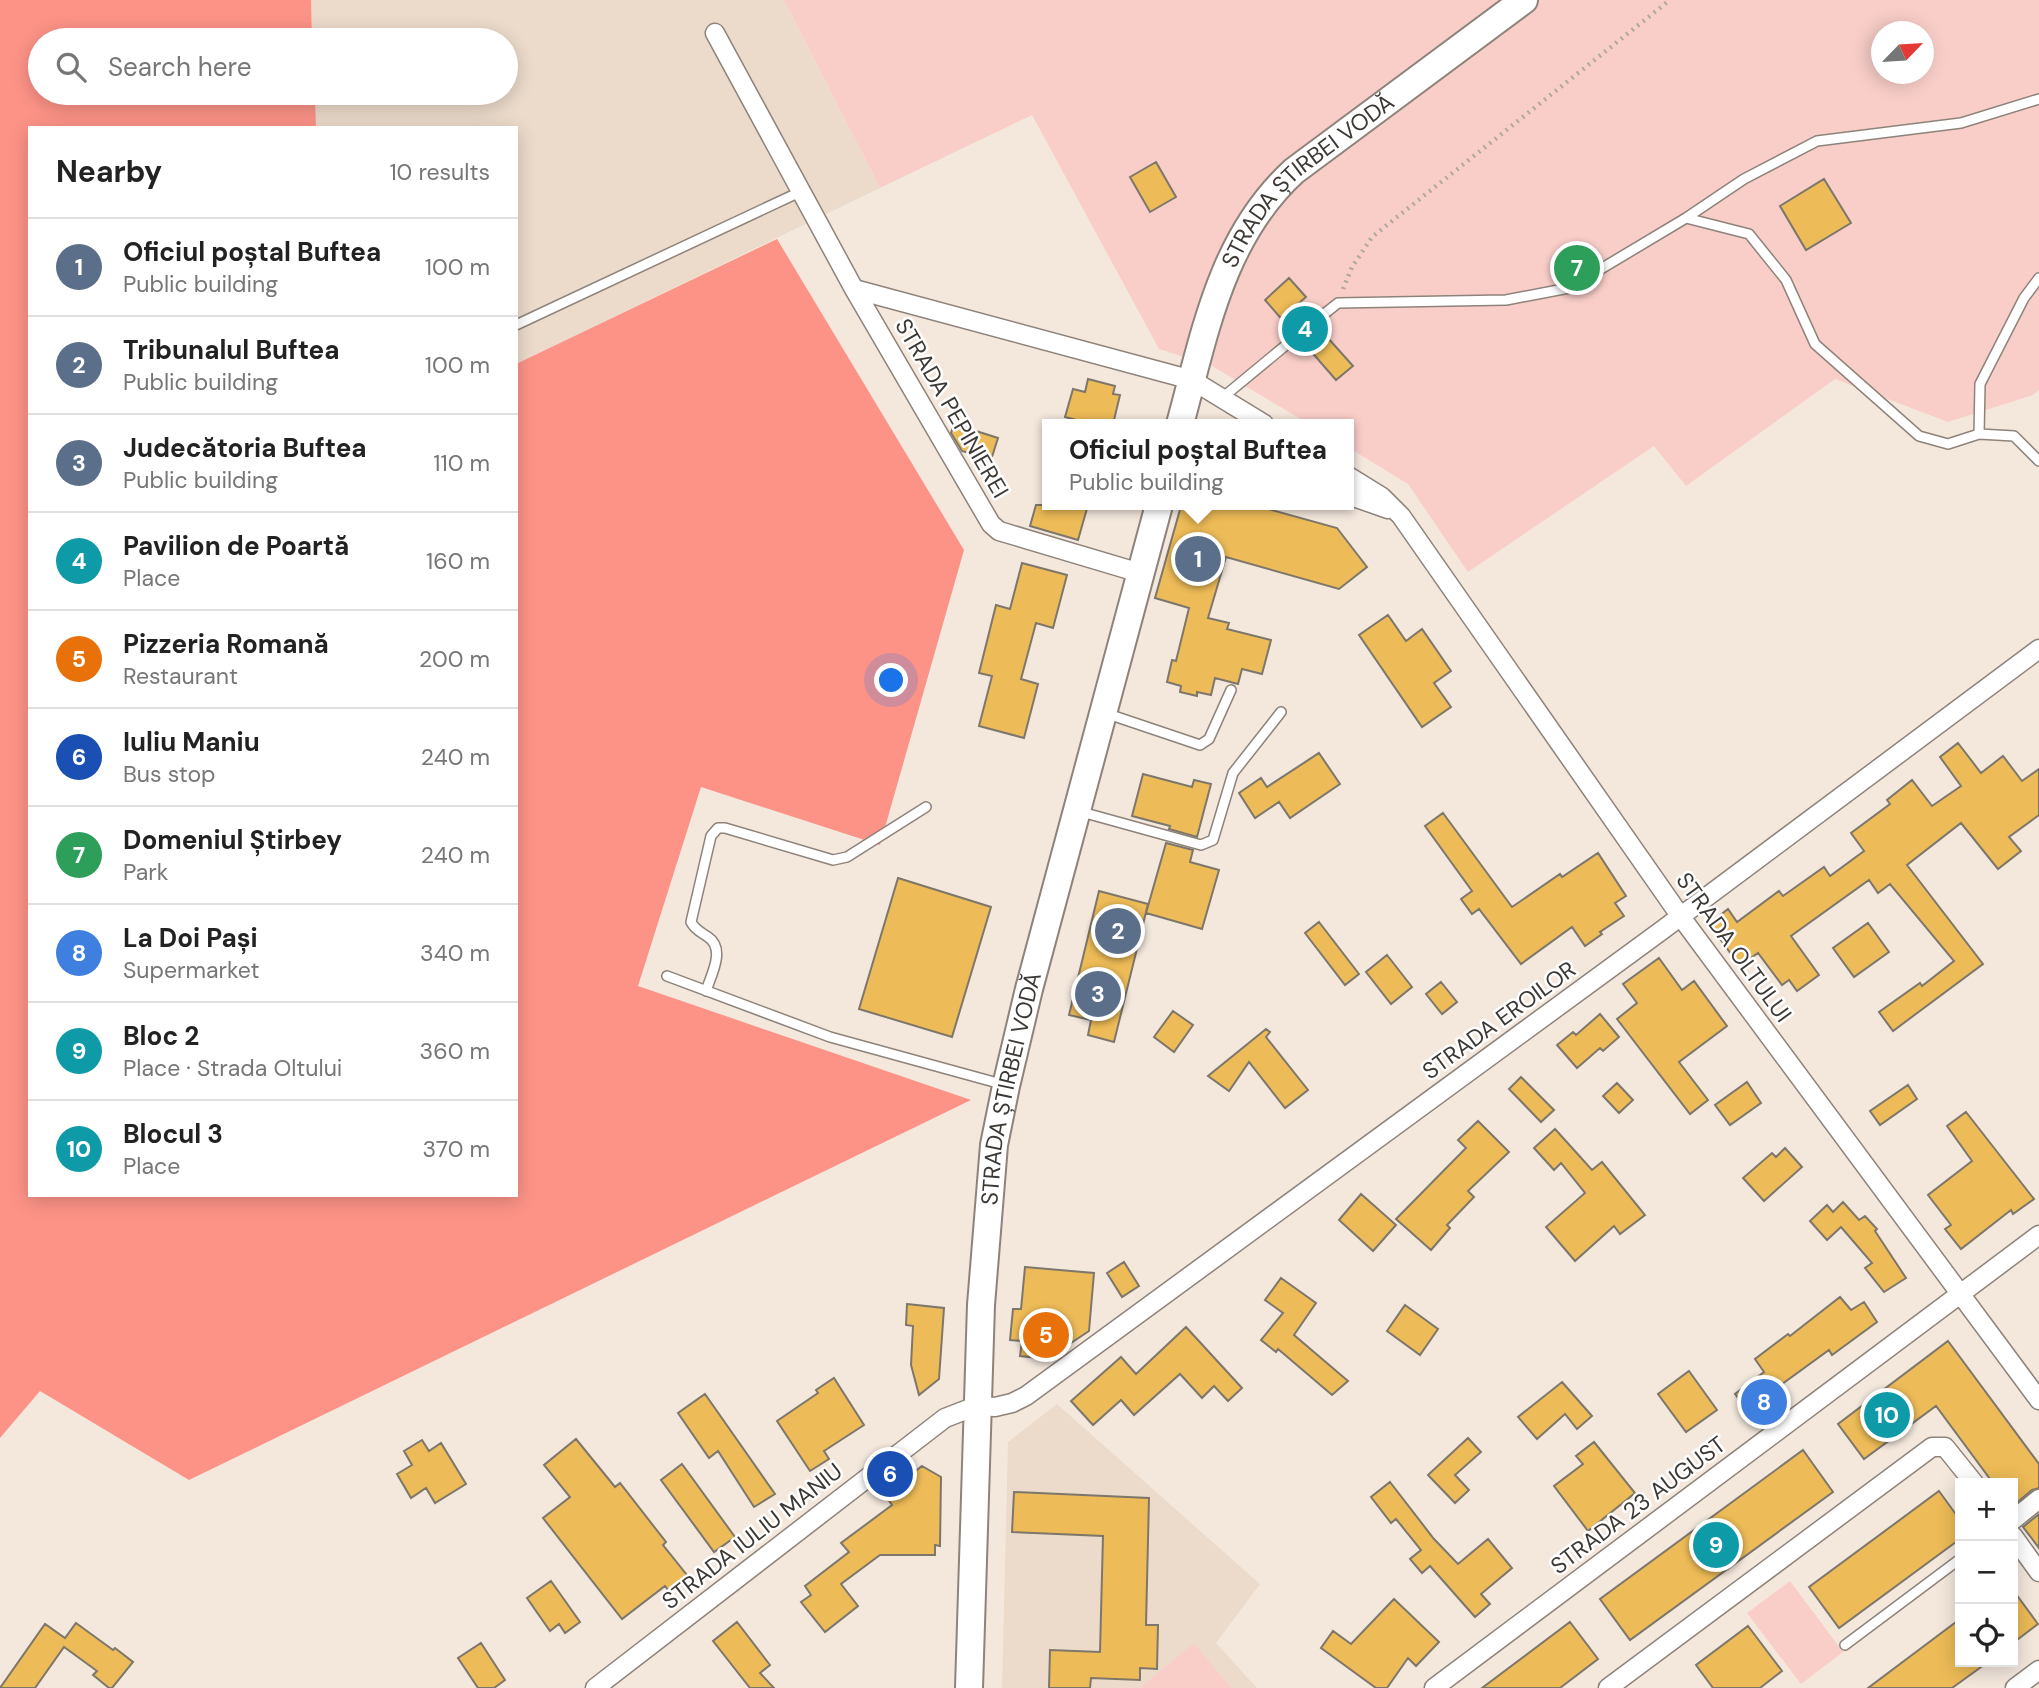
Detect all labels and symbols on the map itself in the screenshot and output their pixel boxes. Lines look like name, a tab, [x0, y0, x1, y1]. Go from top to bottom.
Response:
north arrow	[1871, 21, 1934, 84]
street label: STRADA ȘTIRBEI VODĂ	[1214, 87, 1400, 272]
pin: 7	[1554, 242, 1600, 294]
pin: 4	[1282, 303, 1328, 355]
street label: STRADA PEPINIEREI	[888, 313, 1016, 503]
pin: 1	[1175, 533, 1221, 585]
your location	[874, 663, 908, 697]
street label: STRADA OLTULUI	[1670, 866, 1798, 1028]
pin: 2	[1095, 905, 1141, 957]
street label: STRADA EROILOR	[1416, 954, 1582, 1086]
pin: 3	[1075, 968, 1121, 1020]
street label: STRADA ȘTIRBEI VODĂ	[974, 969, 1048, 1206]
pin: 5	[1023, 1309, 1069, 1361]
pin: 8	[1741, 1376, 1787, 1428]
pin: 10	[1864, 1389, 1910, 1441]
street label: STRADA 23 AUGUST	[1544, 1429, 1732, 1581]
pin: 6	[867, 1448, 913, 1500]
street label: STRADA IULIU MANIU	[656, 1456, 848, 1616]
pin: 9	[1693, 1519, 1739, 1571]

